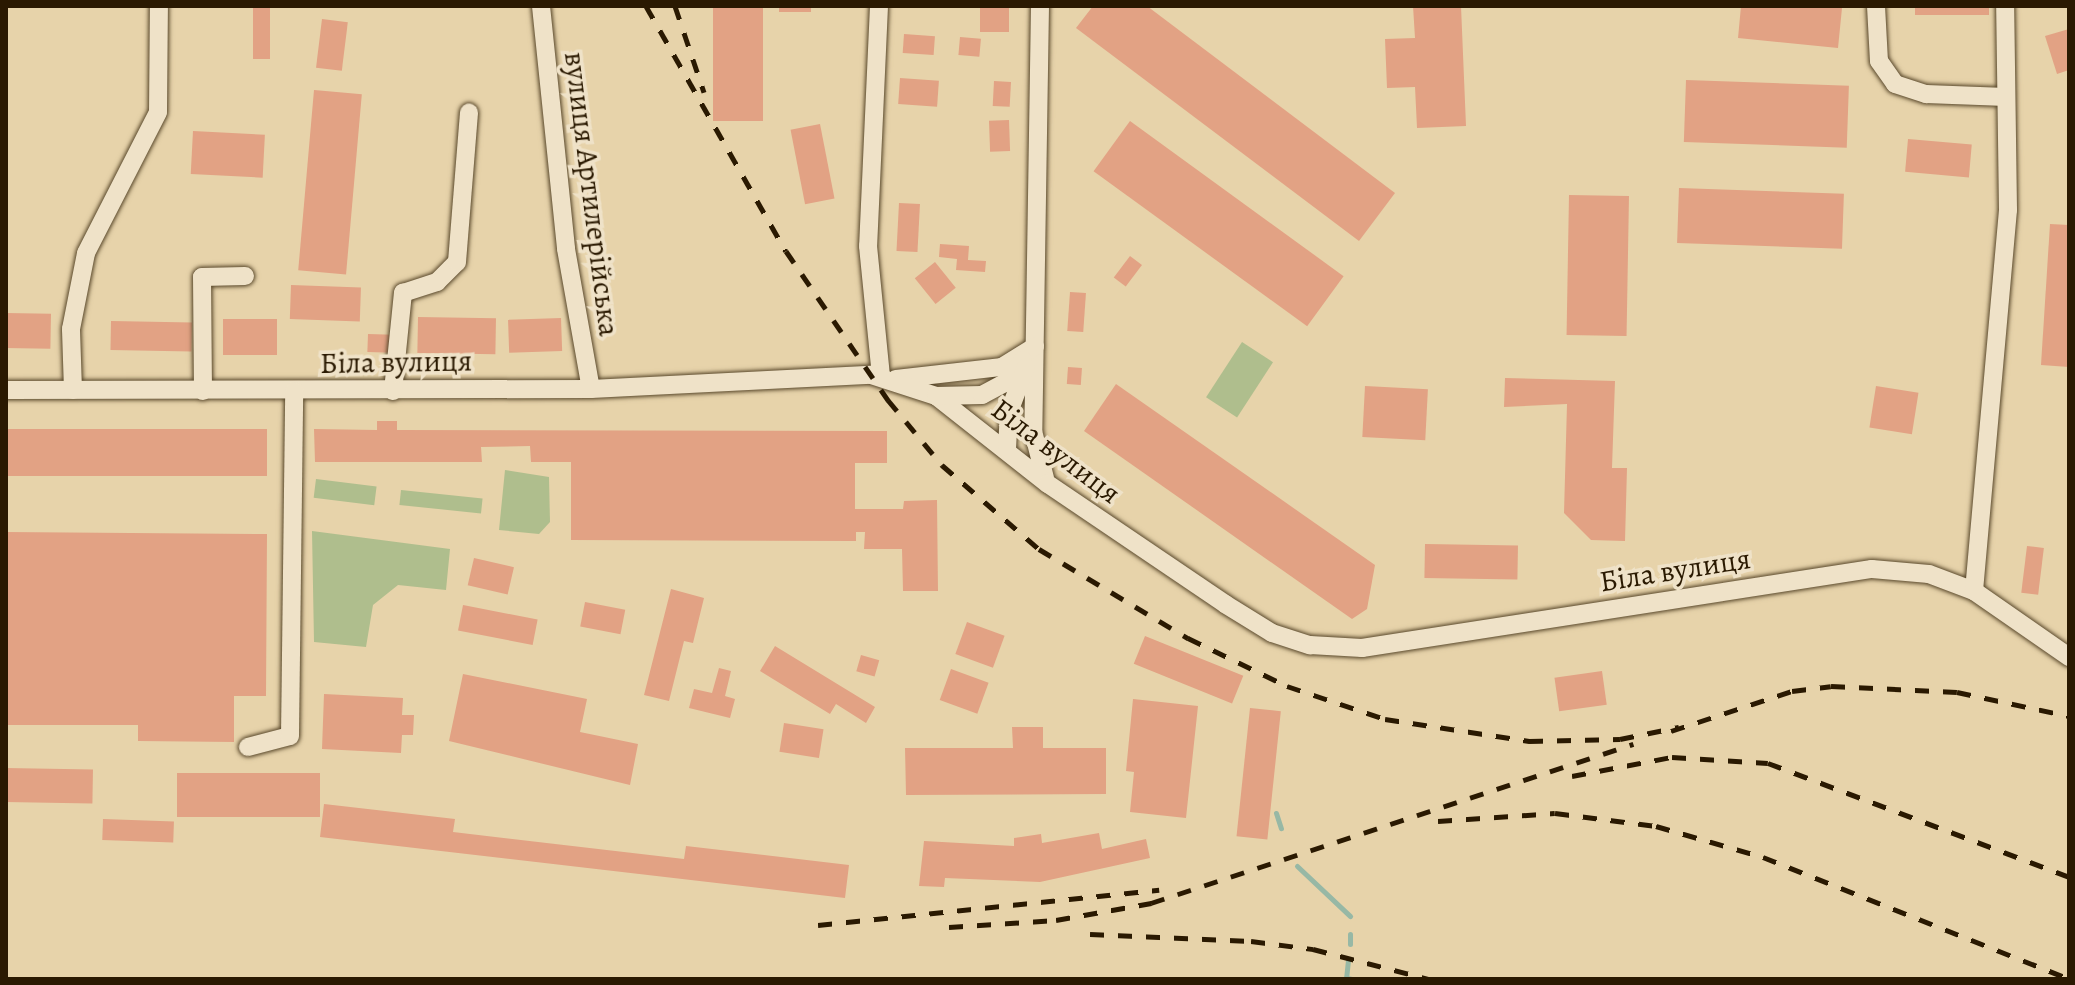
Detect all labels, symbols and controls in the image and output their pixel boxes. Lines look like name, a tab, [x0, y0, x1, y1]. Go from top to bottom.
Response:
street label: вулиця Артилерійська	[557, 50, 627, 338]
street label: Біла вулиця	[319, 343, 473, 381]
street label: Біла вулиця	[984, 391, 1128, 511]
street label: Біла вулиця	[1597, 540, 1753, 600]

